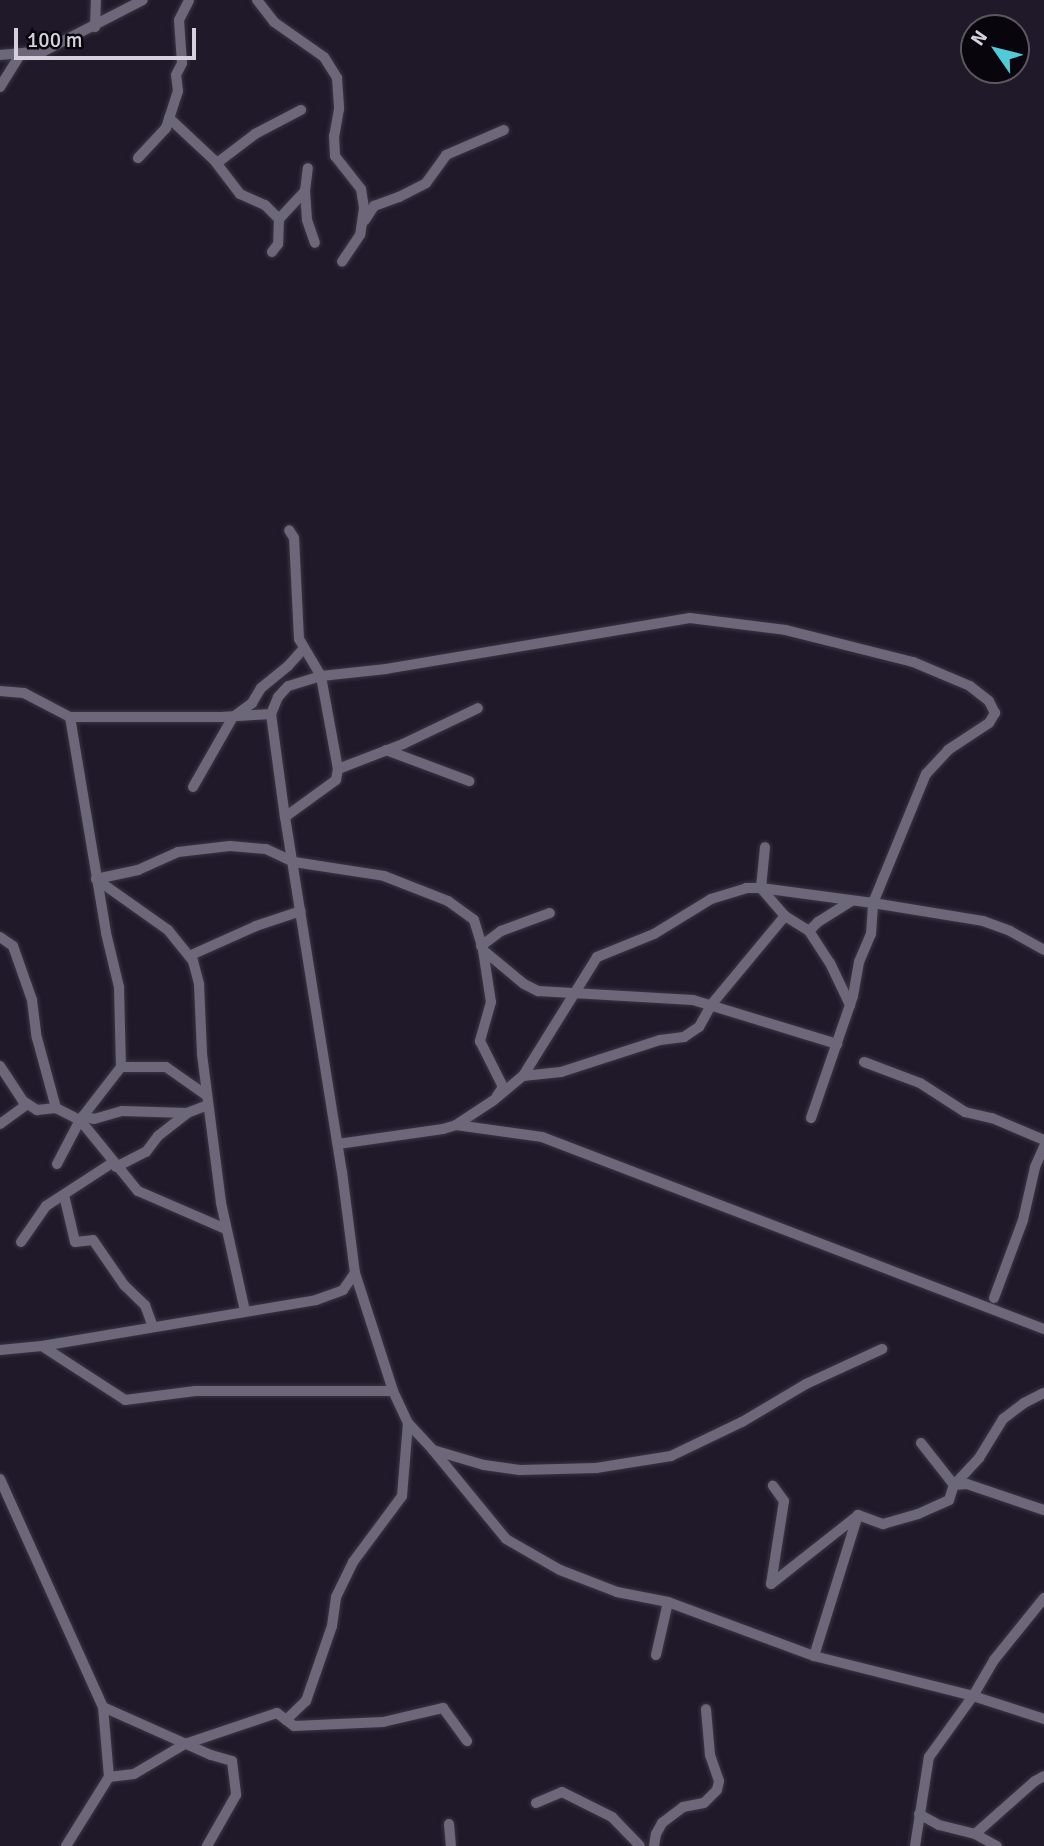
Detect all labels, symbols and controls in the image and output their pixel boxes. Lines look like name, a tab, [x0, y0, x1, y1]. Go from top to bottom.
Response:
scale bar	[18, 14, 200, 58]
north arrow	[960, 14, 1030, 84]
text: N	[966, 26, 993, 50]
text: 100 m	[27, 27, 82, 53]

